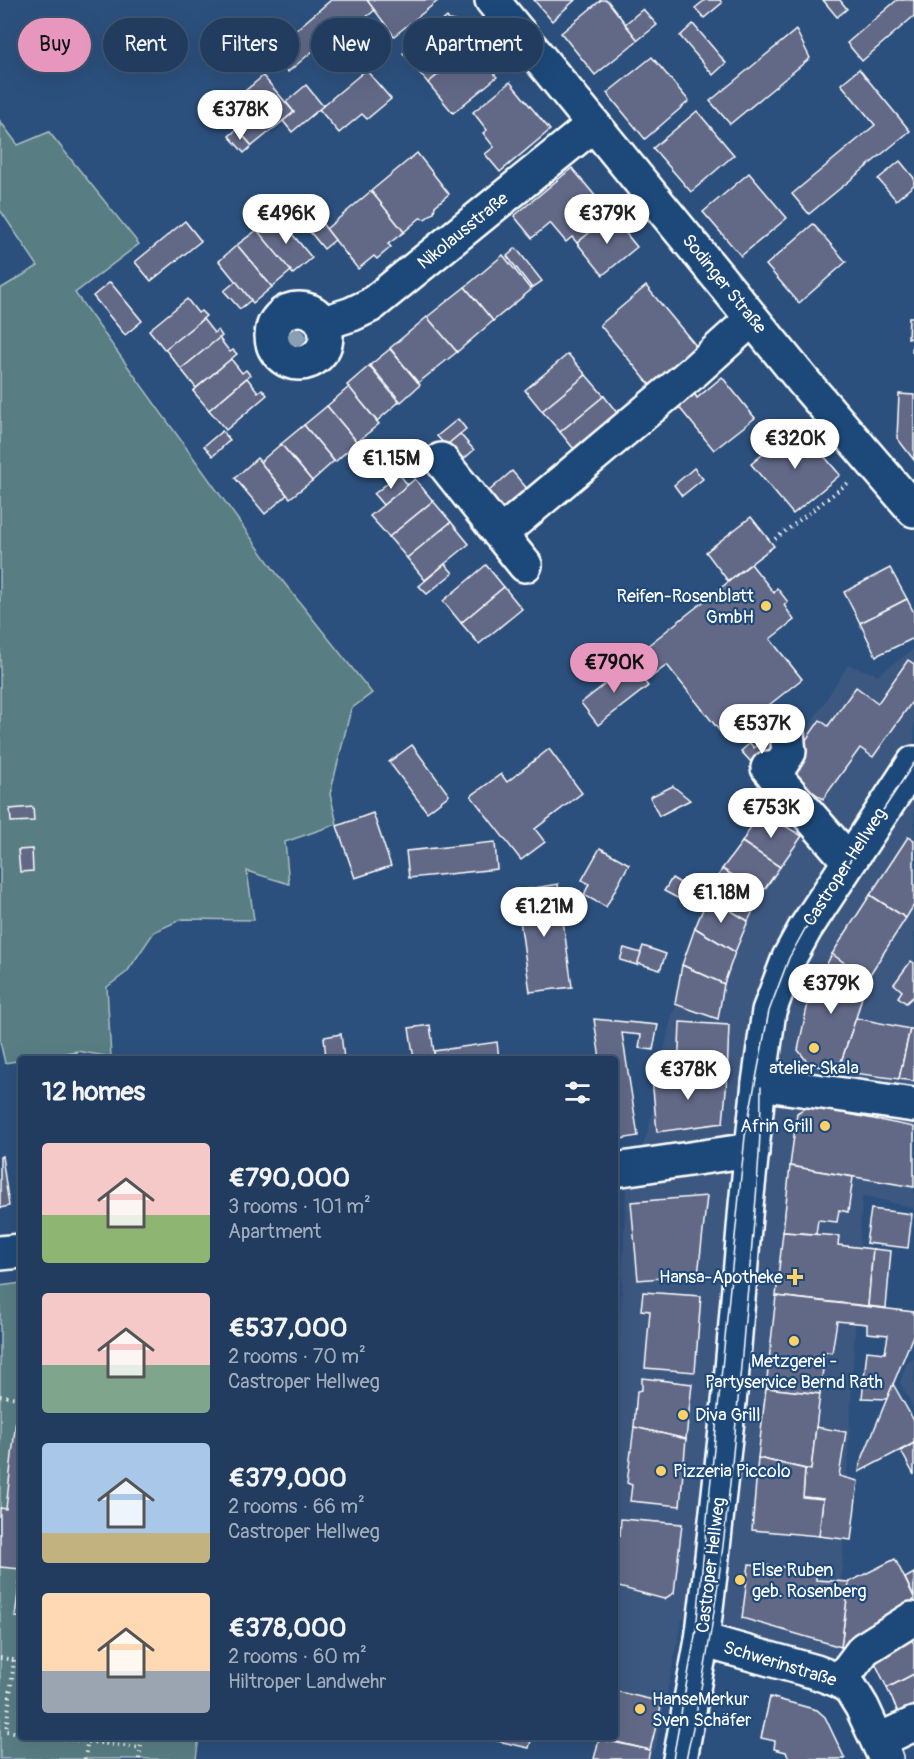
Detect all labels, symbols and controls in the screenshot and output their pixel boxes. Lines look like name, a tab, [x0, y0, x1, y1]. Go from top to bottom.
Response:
chip: Buy	[18, 18, 91, 72]
chip: Rent	[103, 18, 188, 72]
chip: Filters	[200, 18, 299, 72]
chip: New	[311, 18, 391, 72]
chip: Apartment	[403, 18, 543, 72]
pin: €378K	[198, 90, 282, 141]
text: €378K	[211, 97, 269, 122]
street label: Nikolausstraße	[413, 187, 513, 275]
pin: €496K	[244, 194, 328, 245]
pin: €379K	[565, 194, 649, 245]
text: €496K	[257, 201, 315, 226]
text: €379K	[578, 201, 636, 226]
street label: Sodinger Straße	[677, 229, 771, 339]
pin: €320K	[753, 419, 837, 470]
text: €320K	[764, 426, 826, 451]
pin: €1.15M	[342, 439, 440, 490]
text: €1.15M	[362, 446, 420, 471]
place label: Reifen-Rosenblatt GmbH	[617, 585, 755, 629]
marker: Reifen-Rosenblatt GmbH	[759, 599, 773, 613]
pin: €790K	[572, 643, 656, 694]
text: €790K	[584, 650, 644, 675]
pin: €537K	[720, 704, 804, 755]
text: €537K	[733, 711, 791, 736]
pin: €753K	[729, 788, 813, 839]
text: €753K	[742, 795, 800, 820]
street label: Castroper Hellweg	[798, 803, 892, 931]
pin: €1.18M	[672, 873, 770, 924]
text: €1.18M	[692, 880, 750, 905]
pin: €1.21M	[495, 887, 593, 938]
text: €1.21M	[515, 894, 573, 919]
pin: €379K	[789, 964, 873, 1015]
text: €379K	[802, 971, 860, 996]
marker: atelier Skala	[807, 1041, 821, 1055]
pin: €378K	[646, 1050, 730, 1101]
text: €378K	[659, 1057, 717, 1082]
place label: atelier Skala	[769, 1057, 859, 1080]
text: 12 homes	[42, 1076, 145, 1108]
icon: filters	[561, 1076, 594, 1109]
place label: Afrin Grill	[740, 1115, 813, 1138]
marker: Afrin Grill	[818, 1119, 832, 1133]
text: €790,000	[228, 1162, 350, 1194]
icon: home	[90, 1167, 162, 1239]
text: 3 rooms · 101 m²	[228, 1194, 371, 1219]
text: Apartment	[228, 1219, 321, 1244]
place label: Hansa-Apotheke	[659, 1266, 783, 1289]
marker: Hansa-Apotheke	[788, 1270, 802, 1284]
text: €537,000	[228, 1312, 347, 1344]
icon: home	[90, 1317, 162, 1389]
marker: Metzgerei - Partyservice Bernd Rath	[787, 1334, 801, 1348]
text: 2 rooms · 70 m²	[228, 1344, 366, 1369]
place label: Metzgerei - Partyservice Bernd Rath	[705, 1350, 883, 1394]
text: Castroper Hellweg	[228, 1369, 380, 1394]
place label: Diva Grill	[695, 1404, 761, 1427]
marker: Diva Grill	[676, 1408, 690, 1422]
place label: Pizzeria Piccolo	[673, 1460, 791, 1483]
text: €379,000	[228, 1462, 347, 1494]
marker: Pizzeria Piccolo	[654, 1464, 668, 1478]
icon: home	[90, 1467, 162, 1539]
text: 2 rooms · 66 m²	[228, 1494, 365, 1519]
street label: Castroper Hellweg	[691, 1496, 731, 1634]
text: Castroper Hellweg	[228, 1519, 380, 1544]
place label: Else Ruben geb. Rosenberg	[752, 1559, 867, 1603]
marker: Else Ruben geb. Rosenberg	[733, 1573, 747, 1587]
text: €378,000	[228, 1612, 346, 1644]
icon: home	[90, 1617, 162, 1689]
street label: Schwerinstraße	[721, 1636, 839, 1692]
text: 2 rooms · 60 m²	[228, 1644, 367, 1669]
text: Hiltroper Landwehr	[228, 1669, 386, 1694]
place label: HanseMerkur Sven Schäfer	[652, 1688, 752, 1732]
marker: HanseMerkur Sven Schäfer	[633, 1702, 647, 1716]

